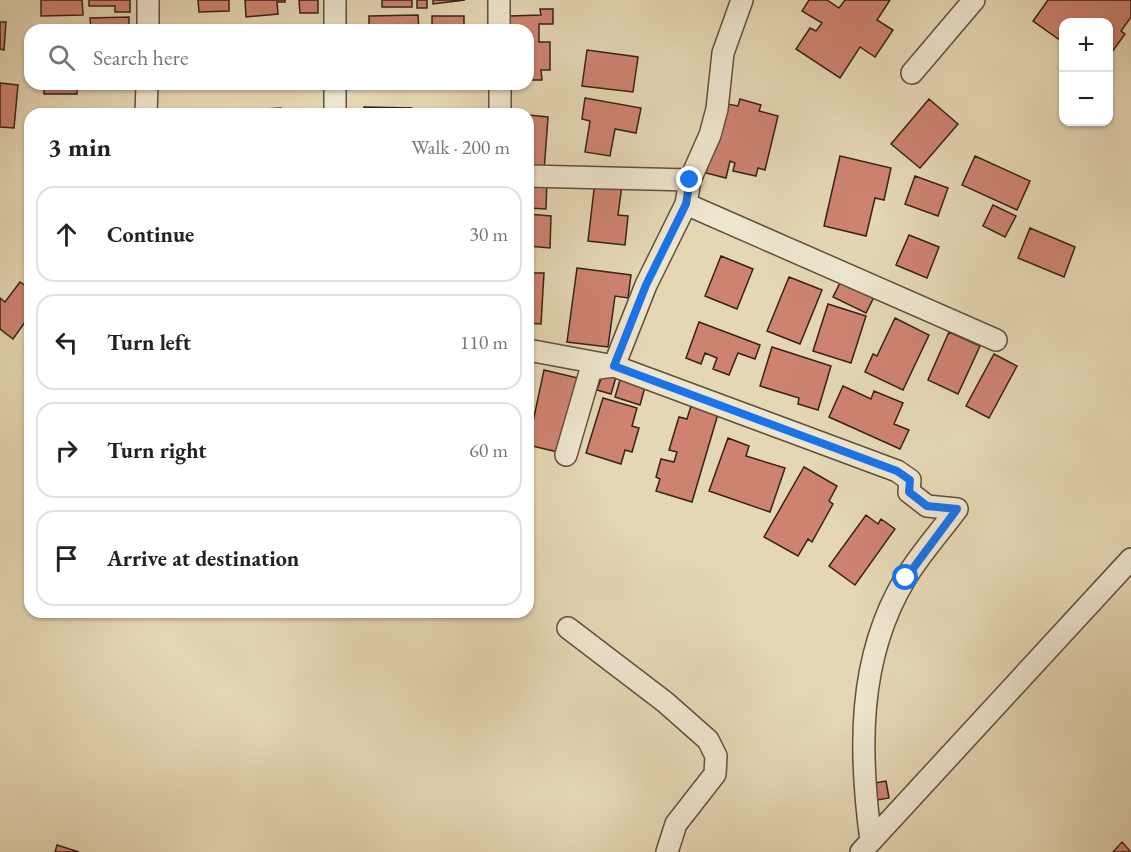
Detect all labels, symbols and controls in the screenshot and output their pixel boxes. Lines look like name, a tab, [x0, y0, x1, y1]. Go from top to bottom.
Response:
map controls	[1059, 18, 1113, 126]
button: +	[1059, 18, 1113, 72]
search box	[24, 24, 534, 90]
icon: search	[45, 41, 78, 74]
text: Search here	[93, 43, 188, 72]
button: −	[1059, 72, 1113, 126]
text: 3 min	[48, 130, 111, 164]
text: Walk · 200 m	[411, 134, 510, 160]
route end	[676, 166, 702, 192]
icon: ahead	[50, 218, 83, 251]
text: Continue	[107, 220, 194, 249]
text: 30 m	[469, 221, 508, 247]
icon: left	[50, 326, 83, 359]
text: Turn left	[107, 328, 191, 357]
text: 110 m	[460, 329, 508, 355]
icon: right	[50, 434, 83, 467]
text: Turn right	[107, 436, 206, 465]
text: 60 m	[469, 437, 508, 463]
icon: arrive	[50, 542, 83, 575]
text: Arrive at destination	[107, 544, 299, 573]
route start	[892, 564, 918, 590]

